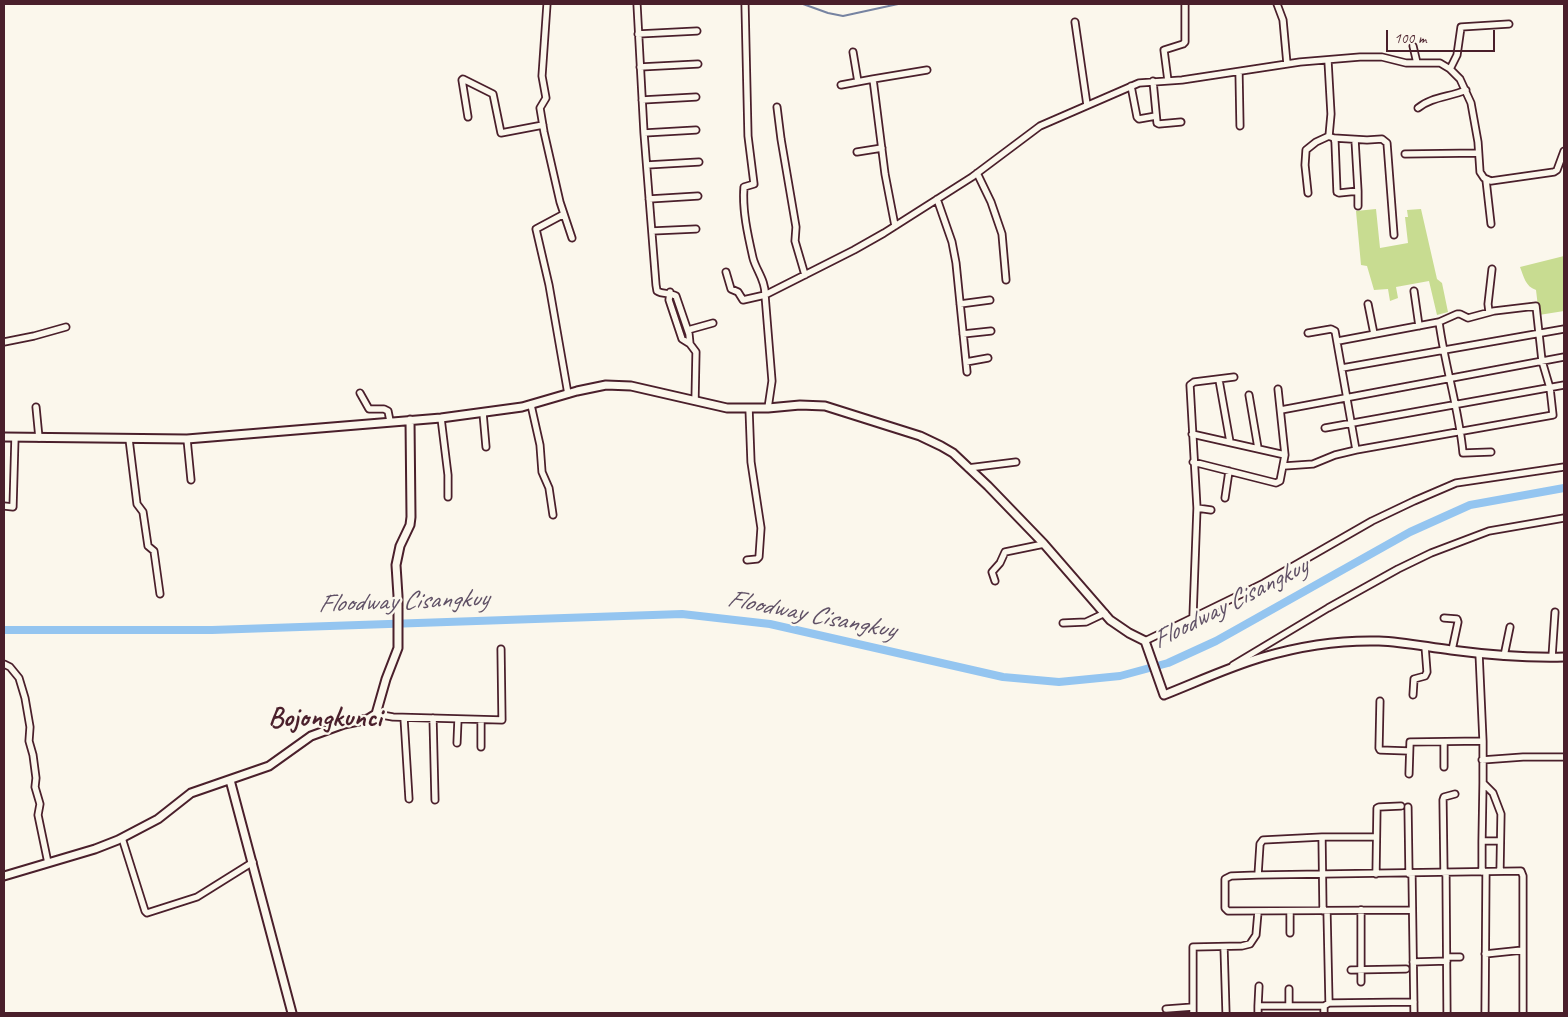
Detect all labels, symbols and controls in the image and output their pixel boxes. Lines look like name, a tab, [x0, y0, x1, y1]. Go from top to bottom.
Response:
scale bar	[1388, 20, 1497, 52]
text: 100 m	[1394, 29, 1426, 48]
water label: Floodway Cisangkuy	[1147, 552, 1313, 656]
water label: Floodway Cisangkuy	[318, 583, 488, 621]
water label: Floodway Cisangkuy	[725, 583, 897, 647]
district label: Bojongkunci	[268, 702, 382, 736]

